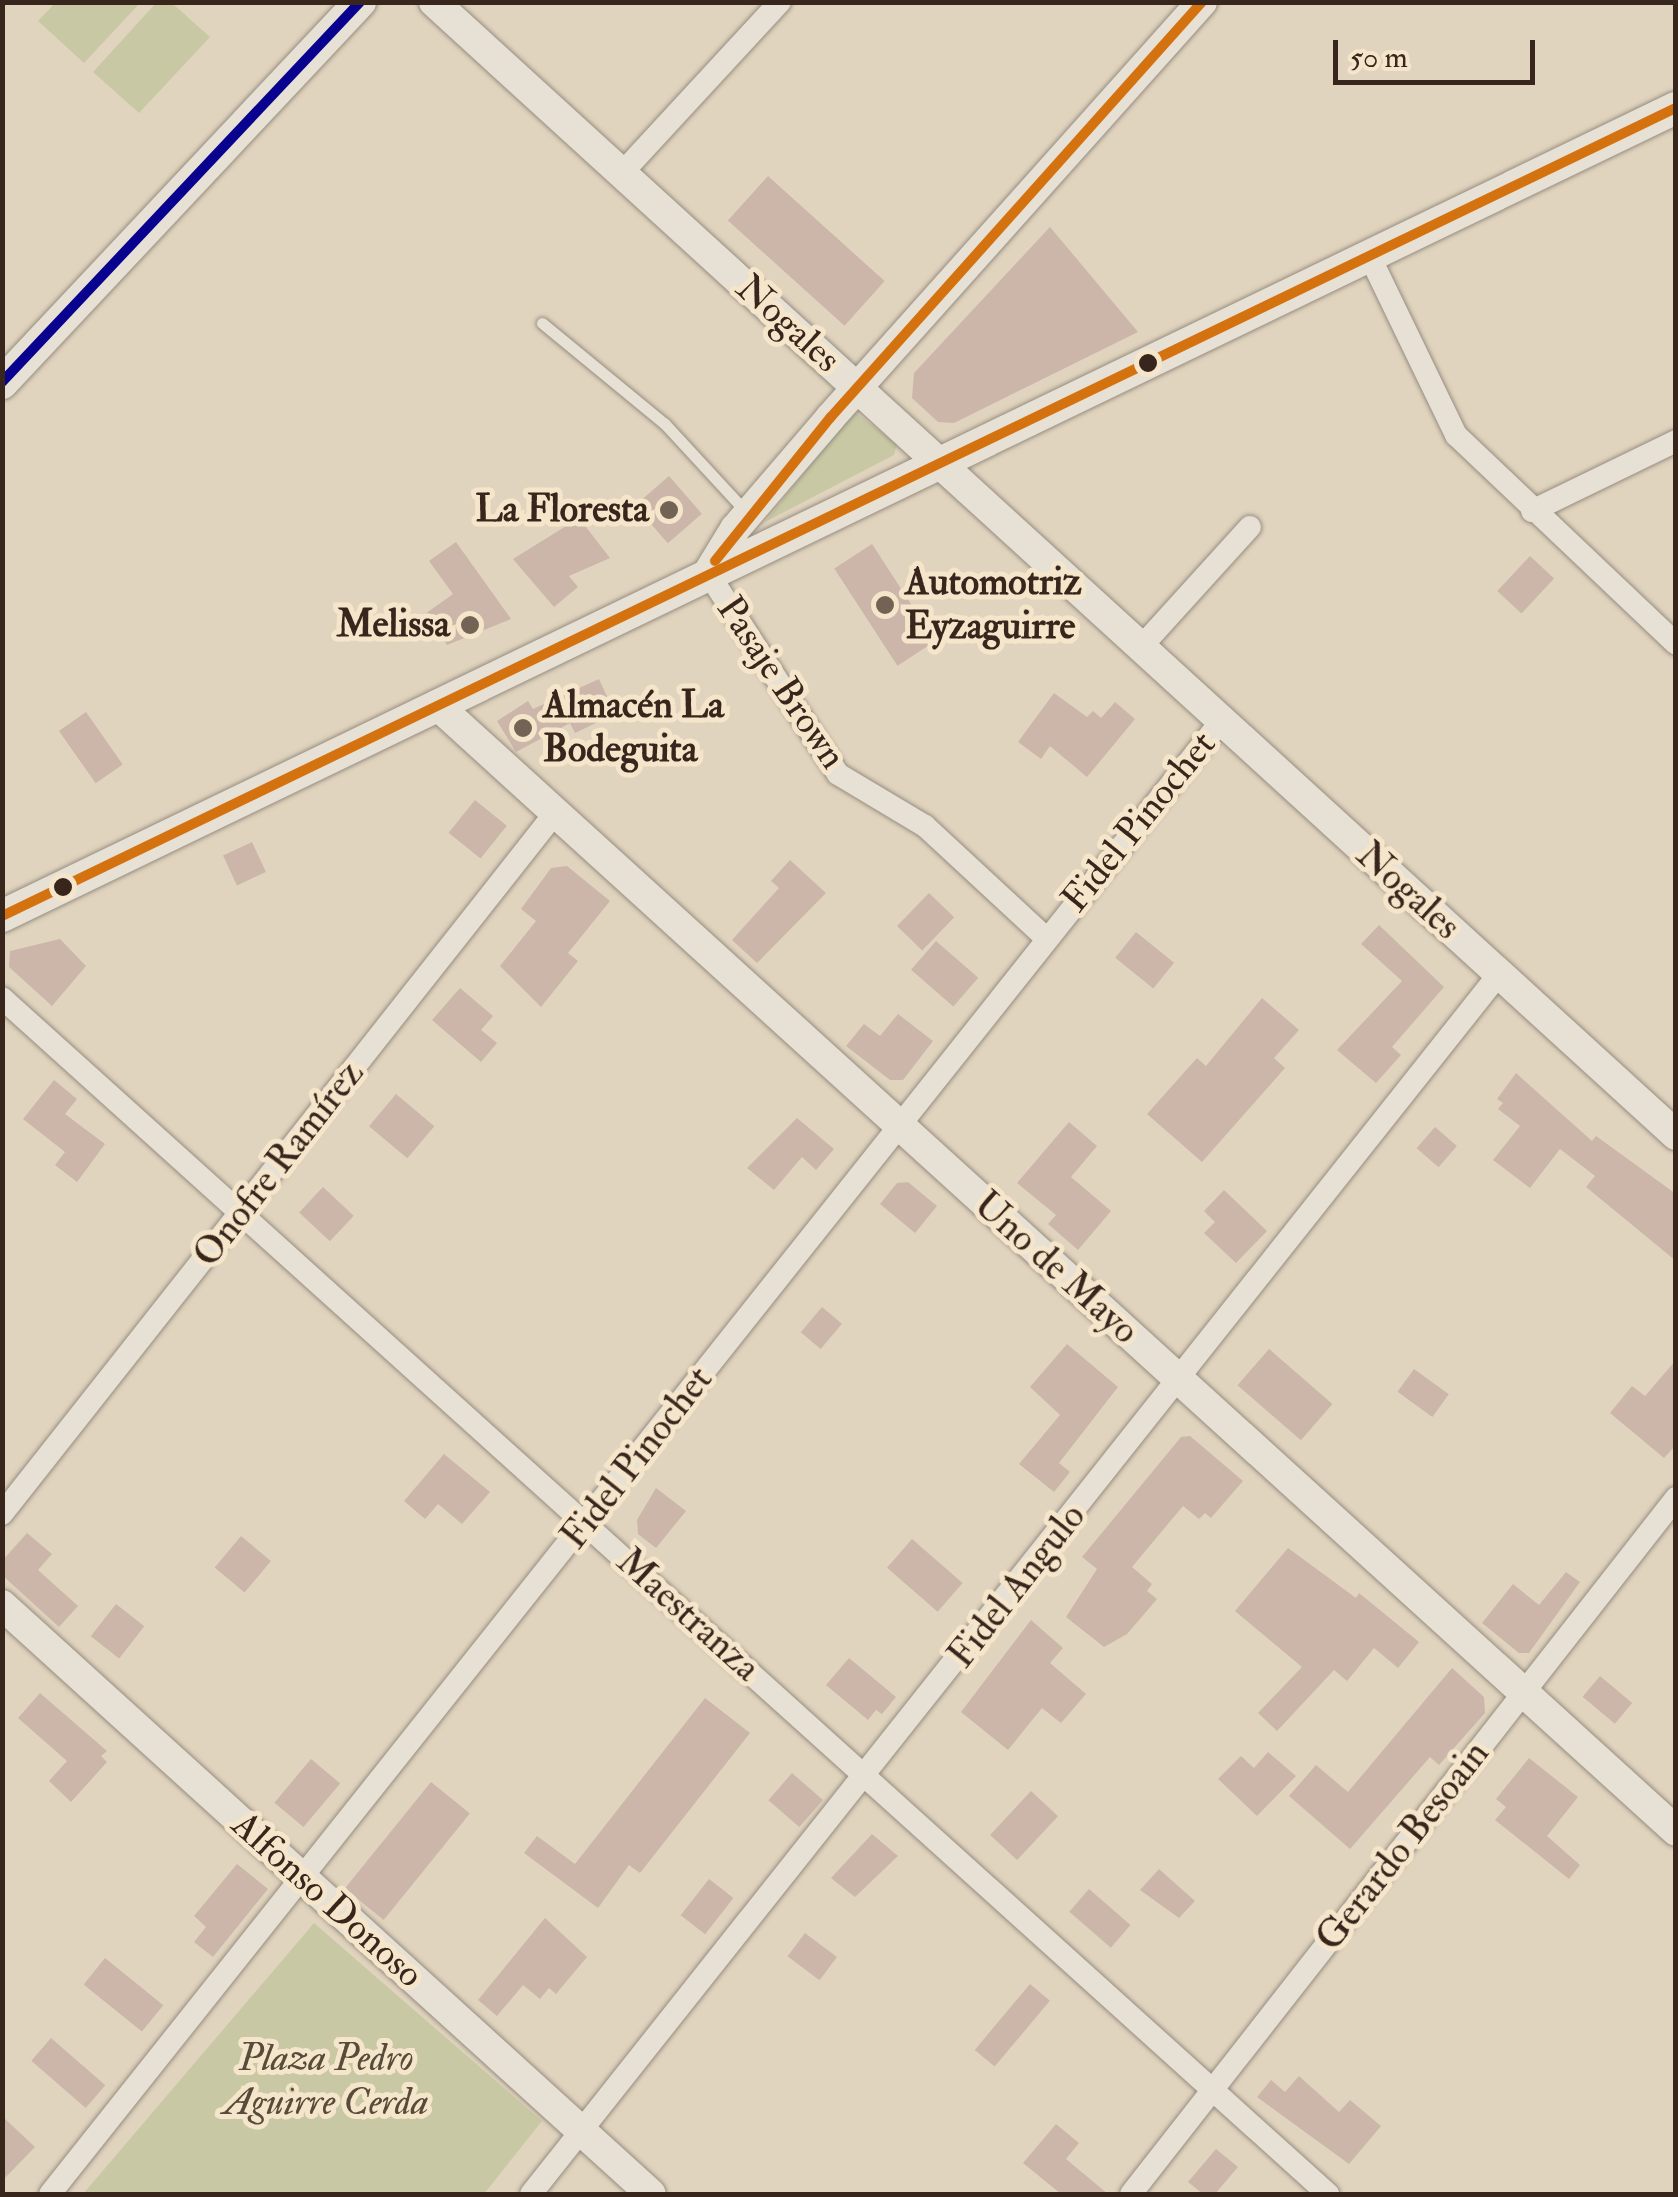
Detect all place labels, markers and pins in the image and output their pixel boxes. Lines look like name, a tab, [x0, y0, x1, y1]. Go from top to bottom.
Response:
unlabelled marker	[1138, 353, 1158, 373]
place label: La Floresta	[475, 487, 649, 533]
marker: La Floresta	[658, 499, 680, 521]
place label: Automotriz Eyzaguirre	[905, 560, 1082, 649]
marker: Automotriz Eyzaguirre	[874, 594, 896, 616]
place label: Melissa	[336, 602, 450, 648]
marker: Melissa	[459, 614, 481, 636]
place label: Almacén La Bodeguita	[543, 683, 724, 772]
marker: Almacén La Bodeguita	[512, 717, 534, 739]
unlabelled marker	[53, 877, 73, 897]

